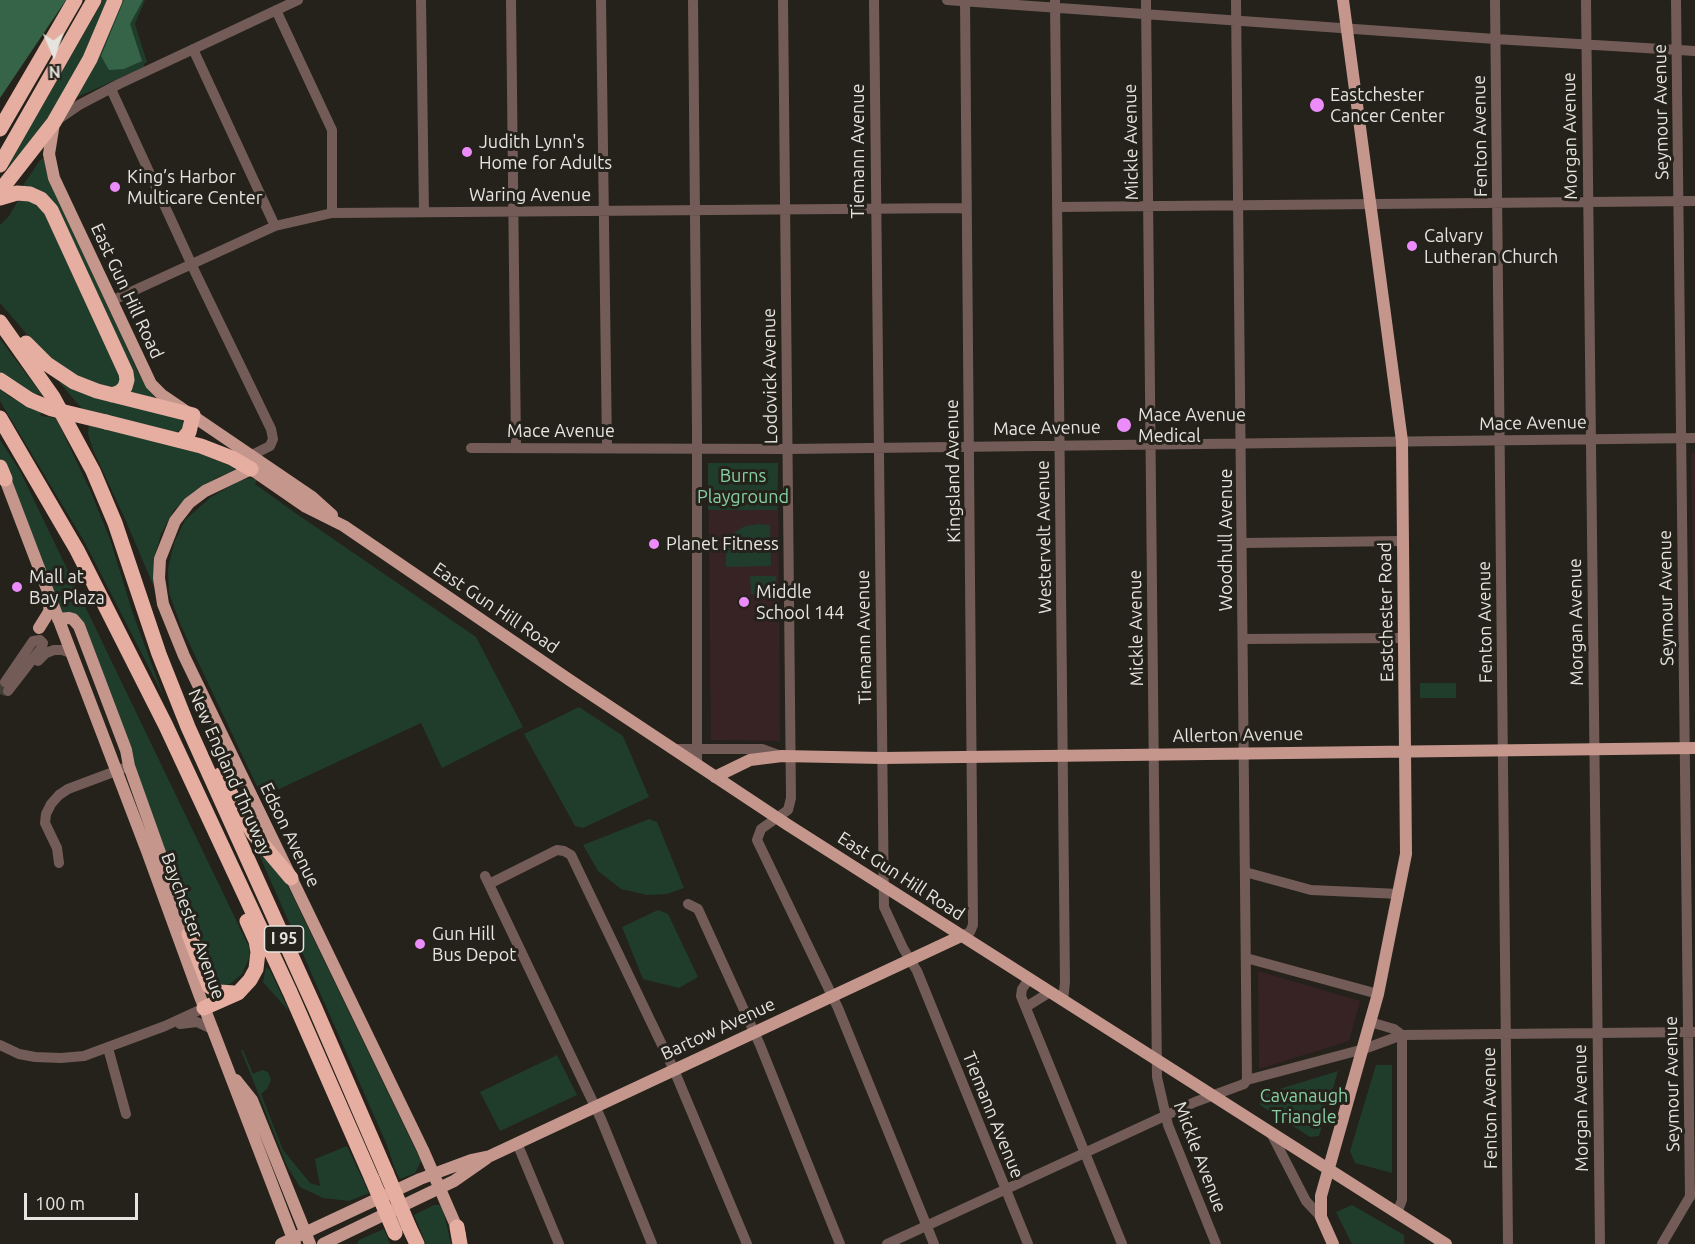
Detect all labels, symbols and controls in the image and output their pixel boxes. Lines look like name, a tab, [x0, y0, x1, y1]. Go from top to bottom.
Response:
north arrow	[24, 24, 84, 84]
street label: Seymour Avenue	[1649, 44, 1673, 180]
text: N	[48, 63, 61, 81]
street label: Morgan Avenue	[1558, 72, 1582, 200]
street label: Fenton Avenue	[1468, 75, 1492, 197]
street label: Mickle Avenue	[1119, 83, 1143, 201]
street label: Tiemann Avenue	[847, 84, 869, 218]
place label: Eastchester Cancer Center	[1330, 84, 1445, 127]
marker: Eastchester Cancer Center	[1308, 96, 1326, 114]
place label: Judith Lynn's Home for Adults	[479, 131, 612, 174]
marker: Judith Lynn's Home for Adults	[460, 145, 474, 159]
place label: King’s Harbor Multicare Center	[127, 166, 263, 208]
marker: King’s Harbor Multicare Center	[108, 180, 122, 194]
street label: Waring Avenue	[469, 184, 591, 206]
street label: East Gun Hill Road	[86, 220, 168, 362]
place label: Calvary Lutheran Church	[1424, 225, 1558, 268]
marker: Calvary Lutheran Church	[1405, 239, 1419, 253]
street label: Lodovick Avenue	[758, 308, 782, 444]
street label: Kingsland Avenue	[941, 399, 965, 543]
place label: Mace Avenue Medical	[1138, 404, 1246, 446]
street label: Mace Avenue	[1479, 411, 1587, 435]
street label: Mace Avenue	[993, 416, 1101, 440]
marker: Mace Avenue Medical	[1115, 416, 1133, 434]
street label: Mace Avenue	[507, 420, 615, 442]
street label: Westervelt Avenue	[1032, 460, 1056, 614]
park label: Burns Playground	[697, 465, 789, 508]
street label: Woodhull Avenue	[1215, 469, 1237, 611]
street label: Seymour Avenue	[1654, 530, 1678, 666]
place label: Planet Fitness	[666, 533, 779, 555]
marker: Planet Fitness	[647, 537, 661, 551]
street label: Eastchester Road	[1374, 542, 1398, 682]
street label: East Gun Hill Road	[429, 558, 563, 658]
street label: Morgan Avenue	[1564, 558, 1588, 686]
street label: Fenton Avenue	[1473, 561, 1497, 683]
place label: Mall at Bay Plaza	[29, 566, 105, 608]
street label: Tiemann Avenue	[852, 569, 876, 705]
street label: Mickle Avenue	[1124, 569, 1148, 687]
marker: Mall at Bay Plaza	[10, 580, 24, 594]
place label: Middle School 144	[756, 581, 844, 624]
marker: Middle School 144	[737, 595, 751, 609]
street label: New England Thruway	[184, 685, 276, 859]
street label: Allerton Avenue	[1173, 723, 1303, 747]
street label: Edson Avenue	[255, 779, 325, 891]
street label: East Gun Hill Road	[834, 827, 968, 925]
street label: Baychester Avenue	[156, 850, 230, 1002]
place label: Gun Hill Bus Depot	[432, 923, 516, 966]
road number: I 95	[264, 926, 304, 952]
marker: Gun Hill Bus Depot	[413, 937, 427, 951]
street label: Bartow Avenue	[657, 993, 779, 1065]
street label: Seymour Avenue	[1660, 1016, 1684, 1152]
street label: Morgan Avenue	[1569, 1044, 1593, 1172]
street label: Fenton Avenue	[1478, 1047, 1502, 1169]
street label: Tiemann Avenue	[958, 1048, 1028, 1182]
park label: Cavanaugh Triangle	[1260, 1085, 1348, 1128]
street label: Mickle Avenue	[1169, 1099, 1231, 1215]
scale bar	[27, 1181, 141, 1219]
text: 100 m	[35, 1193, 85, 1213]

